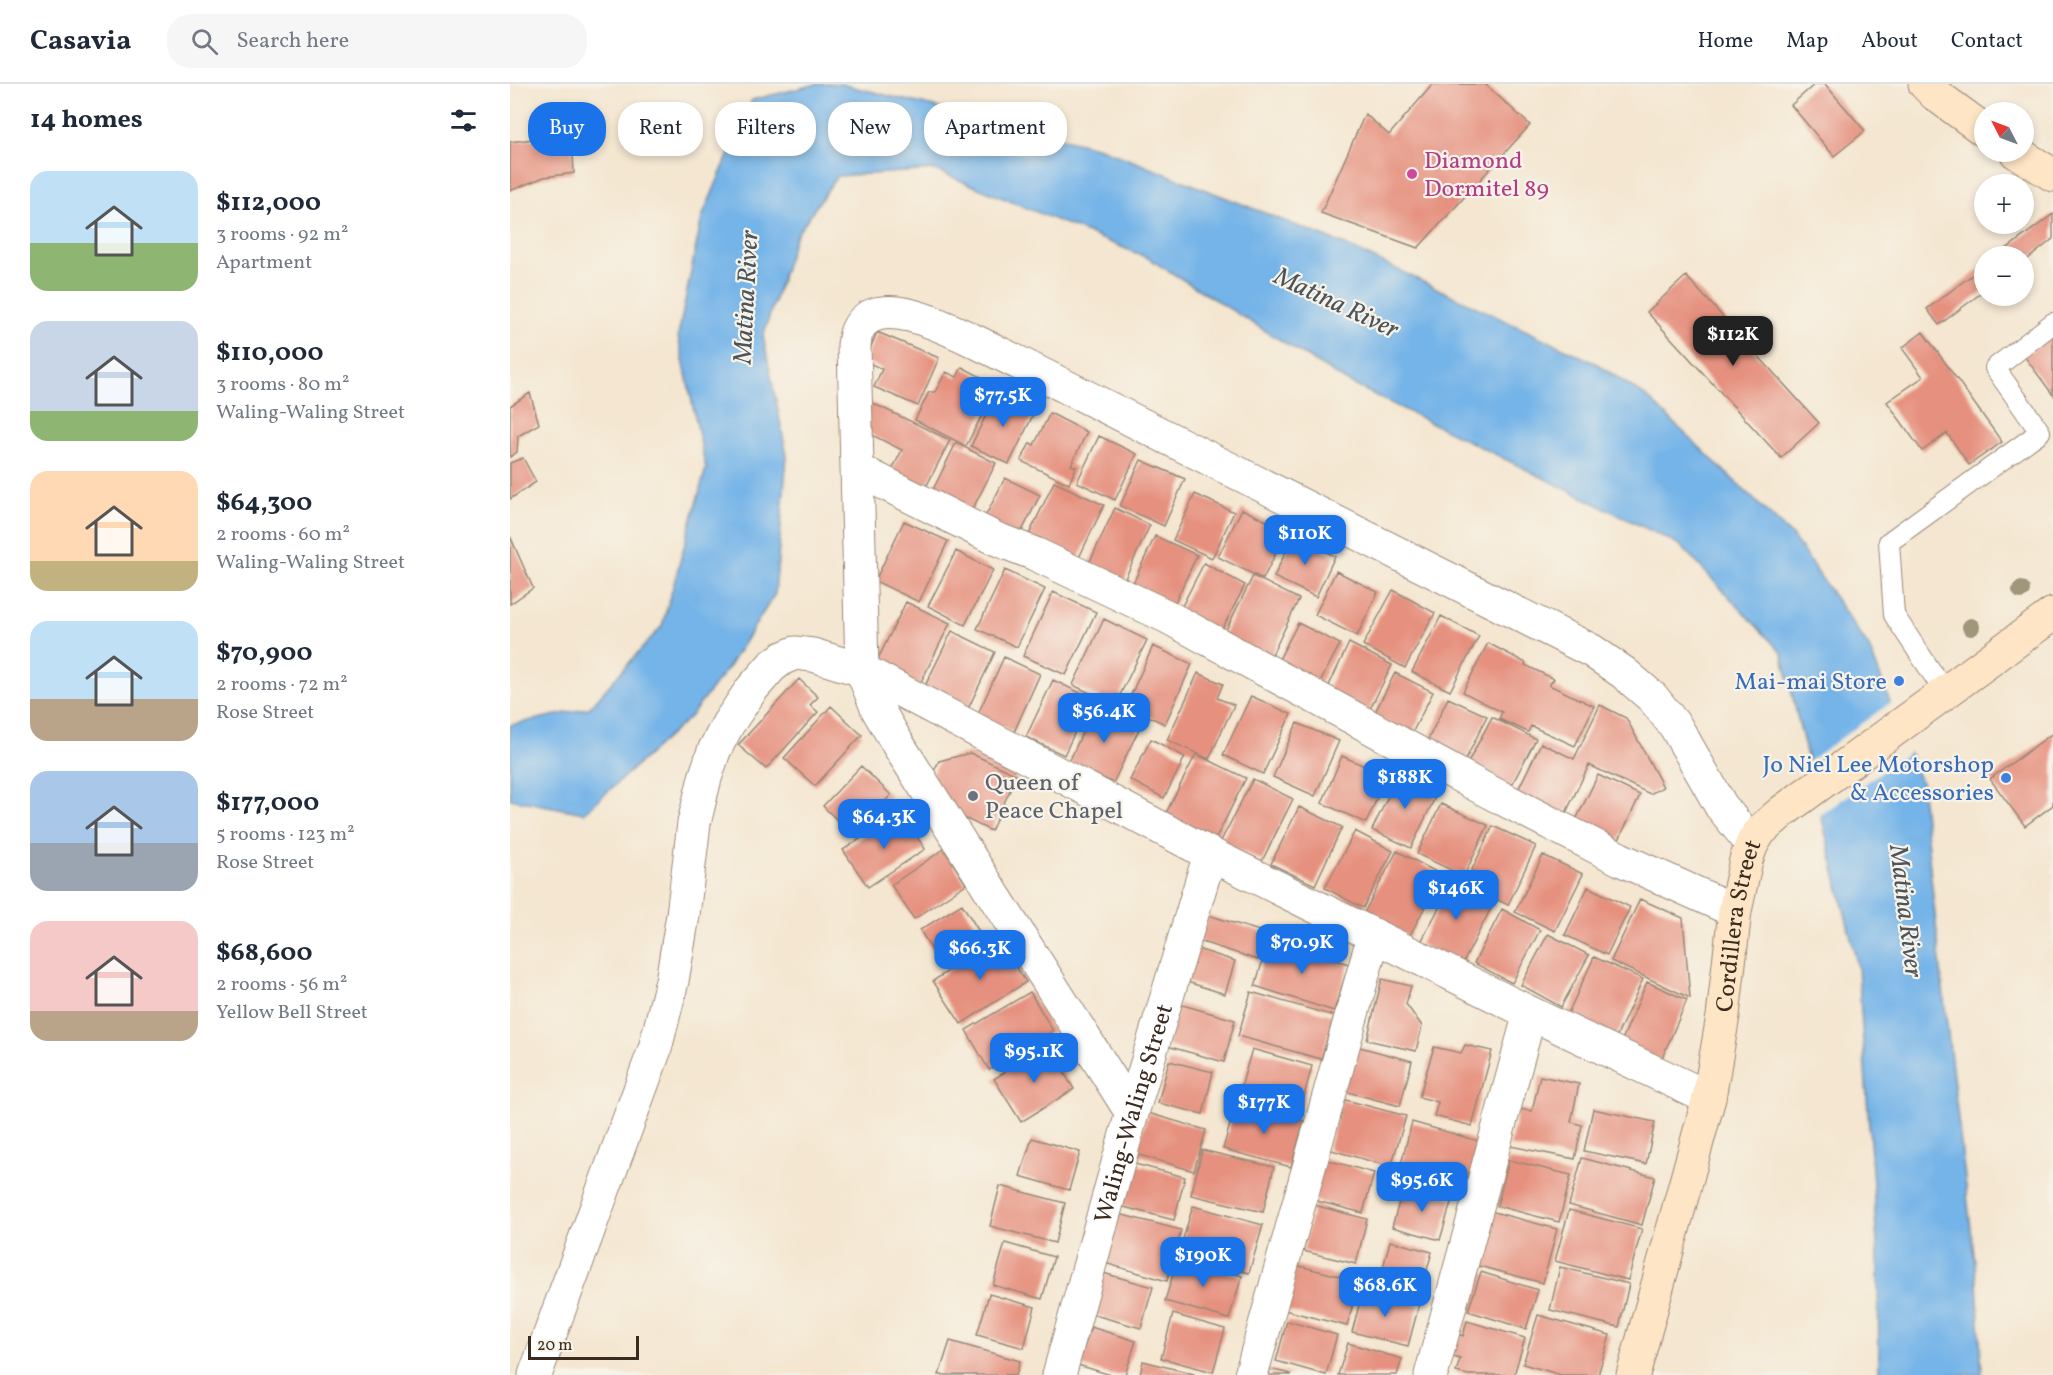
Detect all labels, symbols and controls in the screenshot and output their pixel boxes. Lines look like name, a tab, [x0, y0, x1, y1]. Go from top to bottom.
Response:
search box	[167, 14, 587, 68]
text: Casavia	[30, 22, 131, 61]
icon: search	[188, 25, 221, 58]
text: Search here	[236, 26, 349, 57]
text: Home	[1698, 27, 1753, 56]
text: Map	[1786, 27, 1828, 56]
text: About	[1861, 27, 1918, 56]
text: Contact	[1951, 27, 2023, 56]
text: 14 homes	[30, 102, 143, 138]
chip: Buy	[528, 102, 606, 156]
chip: Rent	[618, 102, 703, 156]
chip: Filters	[715, 102, 816, 156]
chip: New	[828, 102, 912, 156]
chip: Apartment	[924, 102, 1067, 156]
north arrow	[1974, 102, 2034, 162]
map controls	[1974, 102, 2034, 306]
icon: filters	[447, 104, 480, 137]
place label: Diamond Dormitel 89	[1424, 145, 1549, 207]
marker: Diamond Dormitel 89	[1405, 167, 1419, 181]
button: +	[1974, 174, 2034, 234]
text: $112,000	[216, 185, 321, 221]
icon: home	[78, 195, 150, 267]
text: 3 rooms · 92 m²	[216, 221, 348, 249]
water label: Matina River	[725, 229, 768, 366]
button: −	[1974, 246, 2034, 306]
text: Apartment	[216, 249, 312, 277]
water label: Matina River	[1267, 259, 1405, 349]
pin: $112K	[1691, 316, 1775, 367]
text: $112K	[1707, 321, 1759, 349]
text: $110,000	[216, 335, 324, 371]
icon: home	[78, 345, 150, 417]
text: 3 rooms · 80 m²	[216, 371, 349, 399]
pin: $77.5K	[954, 377, 1052, 428]
text: $77.5K	[974, 382, 1032, 410]
text: Waling-Waling Street	[216, 399, 405, 427]
text: $64,300	[216, 485, 312, 521]
icon: home	[78, 495, 150, 567]
pin: $110K	[1263, 515, 1347, 566]
text: $110K	[1278, 520, 1332, 548]
text: 2 rooms · 60 m²	[216, 521, 350, 549]
text: Waling-Waling Street	[216, 549, 405, 577]
text: $70,900	[216, 635, 312, 671]
icon: home	[78, 645, 150, 717]
place label: Mai-mai Store	[1735, 666, 1887, 700]
text: 2 rooms · 72 m²	[216, 671, 348, 699]
marker: Mai-mai Store	[1892, 674, 1906, 688]
pin: $56.4K	[1055, 693, 1153, 744]
text: $56.4K	[1072, 698, 1136, 726]
text: Rose Street	[216, 699, 314, 727]
place label: Jo Niel Lee Motorshop & Accessories	[1762, 749, 1994, 811]
pin: $188K	[1363, 759, 1447, 810]
text: $188K	[1377, 764, 1433, 792]
place label: Queen of Peace Chapel	[985, 767, 1123, 829]
marker: Jo Niel Lee Motorshop & Accessories	[1999, 771, 2013, 785]
text: $177,000	[216, 785, 319, 821]
marker: Queen of Peace Chapel	[966, 789, 980, 803]
icon: home	[78, 795, 150, 867]
pin: $64.3K	[835, 799, 933, 850]
text: $64.3K	[852, 804, 916, 832]
text: 5 rooms · 123 m²	[216, 821, 355, 849]
street label: Cordillera Street	[1709, 835, 1771, 1014]
water label: Matina River	[1879, 842, 1931, 980]
text: Rose Street	[216, 849, 314, 877]
pin: $146K	[1414, 870, 1498, 921]
text: $146K	[1428, 875, 1484, 903]
pin: $70.9K	[1253, 924, 1351, 975]
text: $70.9K	[1270, 929, 1334, 957]
pin: $66.3K	[931, 930, 1029, 981]
text: $68,600	[216, 935, 313, 971]
text: $66.3K	[948, 935, 1012, 963]
icon: home	[78, 945, 150, 1017]
text: 2 rooms · 56 m²	[216, 971, 347, 999]
text: Yellow Bell Street	[216, 999, 368, 1027]
street label: Waling-Waling Street	[1087, 1000, 1183, 1227]
pin: $95.1K	[985, 1033, 1083, 1084]
text: $95.1K	[1004, 1038, 1064, 1066]
pin: $177K	[1222, 1084, 1306, 1135]
text: $177K	[1238, 1089, 1290, 1117]
pin: $95.6K	[1373, 1162, 1471, 1213]
text: $95.6K	[1391, 1167, 1453, 1195]
pin: $190K	[1161, 1237, 1245, 1288]
text: $190K	[1174, 1242, 1232, 1270]
pin: $68.6K	[1336, 1267, 1434, 1318]
text: $68.6K	[1353, 1272, 1417, 1300]
scale bar	[528, 1333, 639, 1360]
text: 20 m	[537, 1335, 572, 1357]

